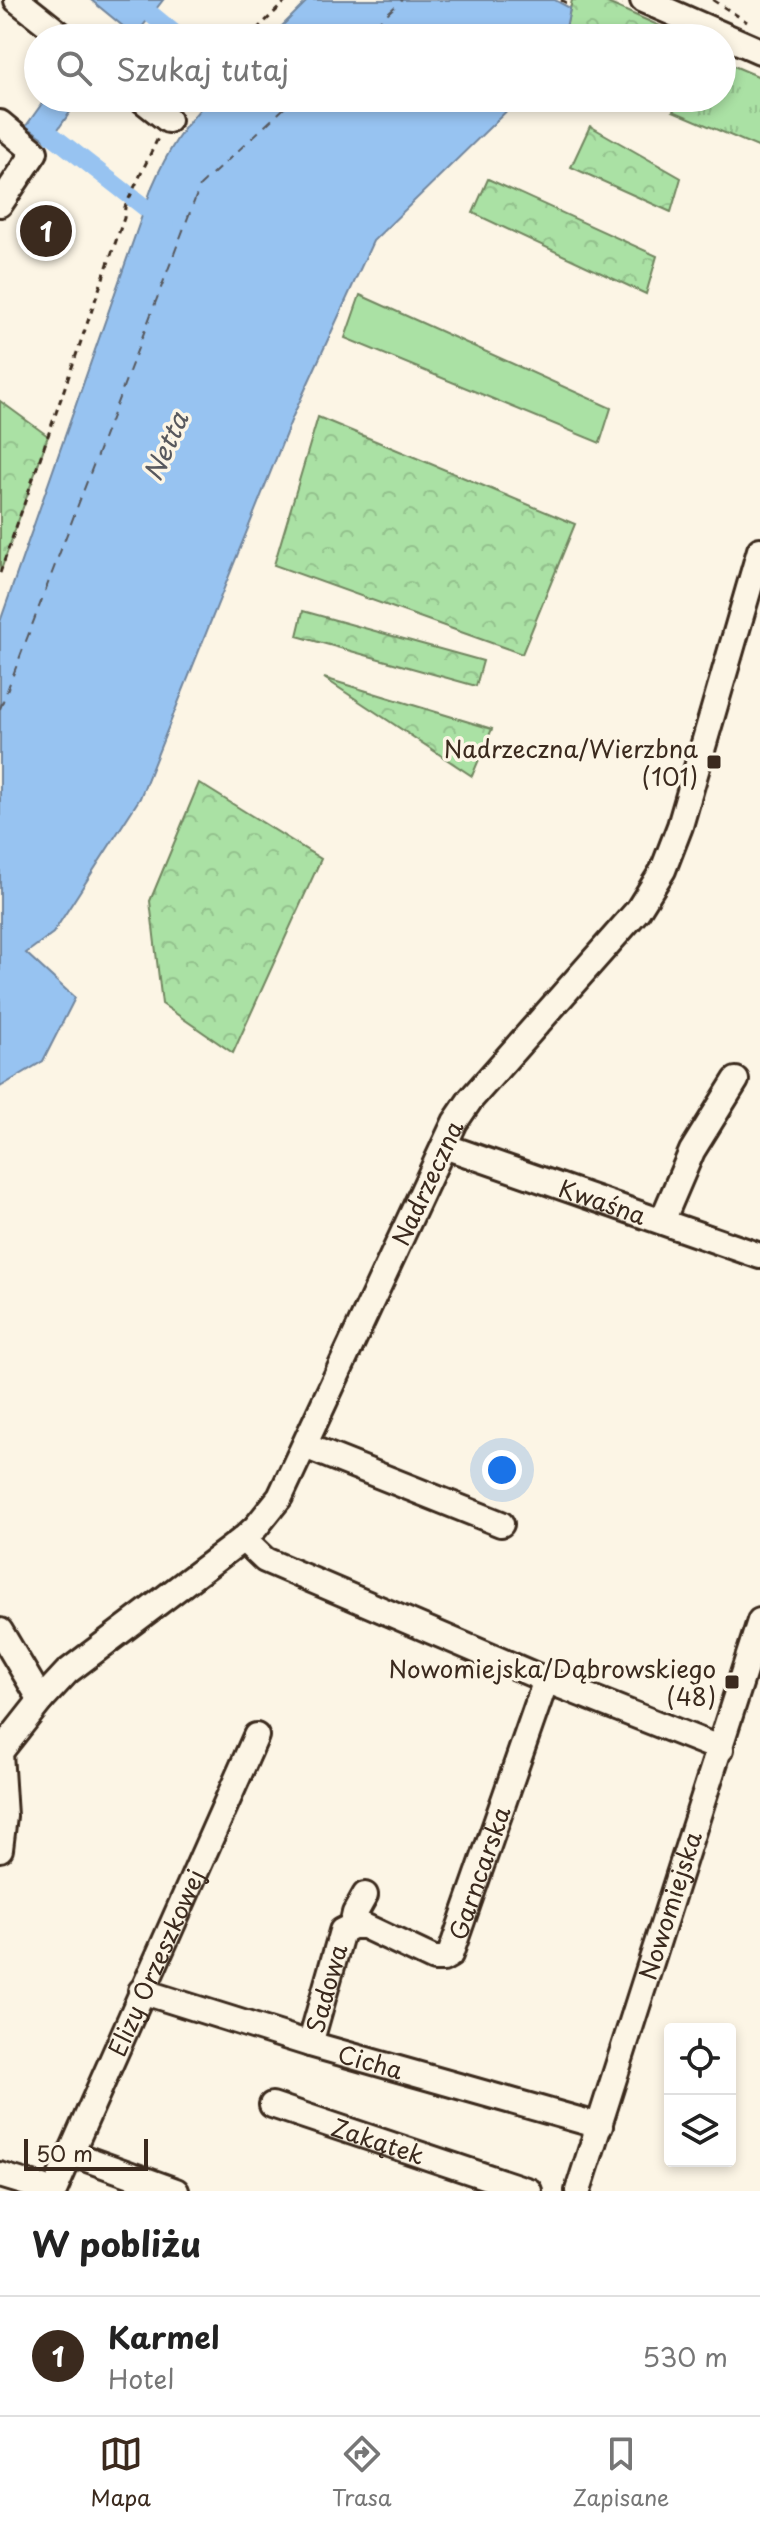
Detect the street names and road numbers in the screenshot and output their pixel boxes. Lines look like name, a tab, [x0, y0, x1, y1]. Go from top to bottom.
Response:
street label: Nadrzeczna	[382, 1114, 471, 1251]
street label: Kwaśna	[554, 1169, 651, 1233]
street label: Garncarska	[439, 1801, 519, 1945]
street label: Nowomiejska	[629, 1826, 710, 1984]
street label: Elizy Orzeszkowej	[98, 1863, 213, 2062]
street label: Sadowa	[296, 1940, 355, 2037]
street label: Cicha	[334, 2035, 407, 2087]
street label: Zakątek	[327, 2108, 429, 2173]

